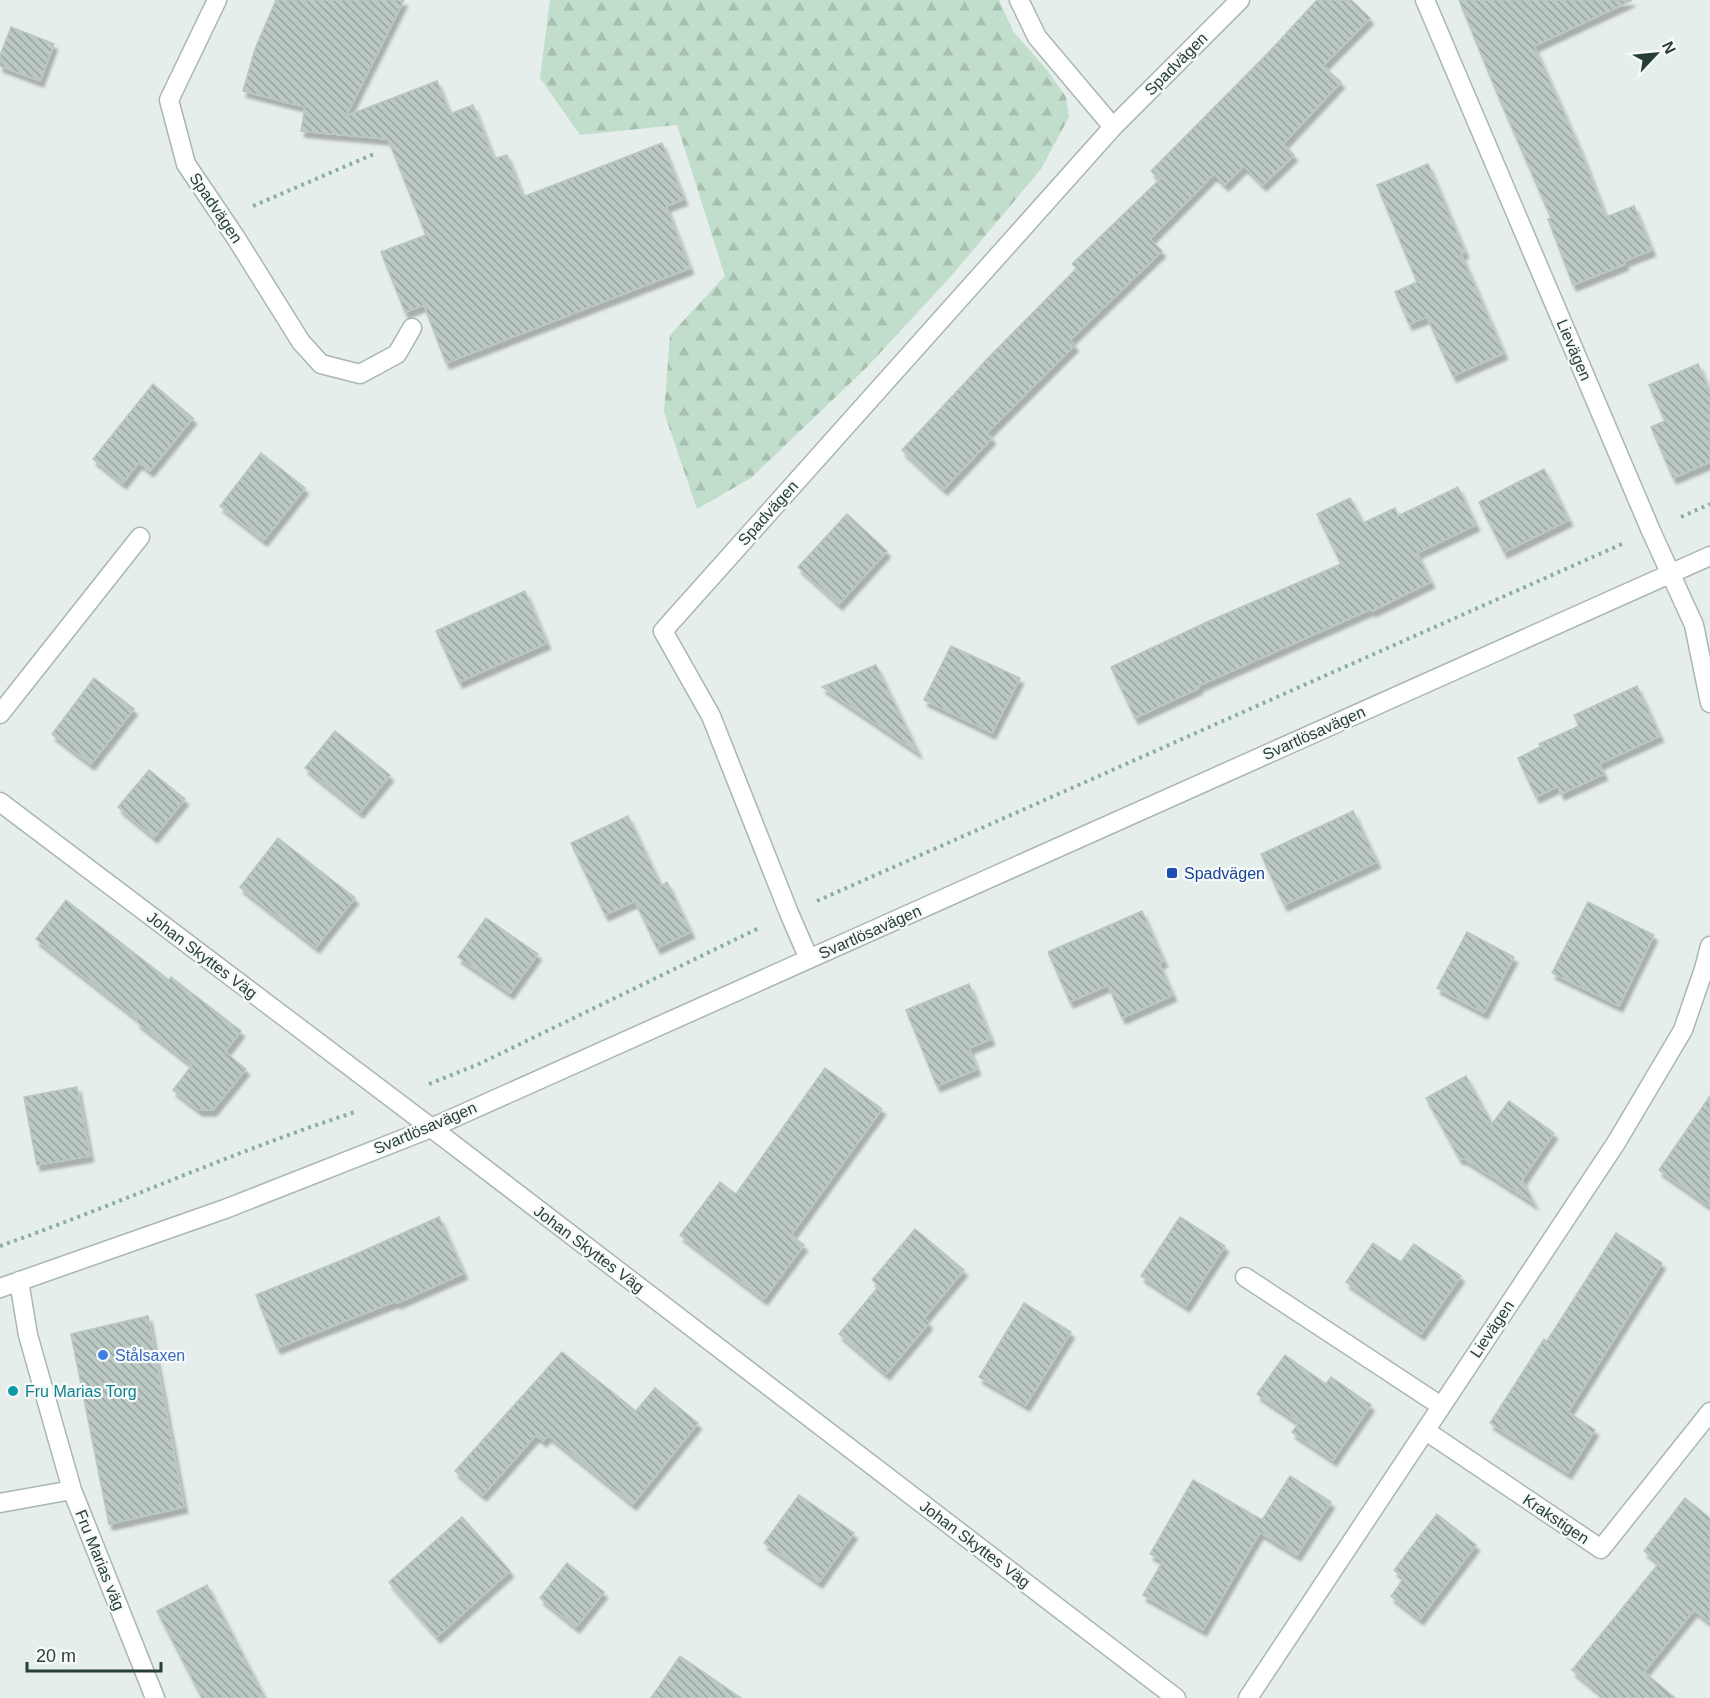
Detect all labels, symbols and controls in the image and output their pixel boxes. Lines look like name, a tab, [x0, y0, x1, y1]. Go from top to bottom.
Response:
north arrow	[1626, 24, 1686, 84]
street label: Spadvägen	[1141, 29, 1211, 99]
text: N	[1659, 39, 1679, 57]
street label: Spadvägen	[186, 170, 246, 246]
street label: Lievägen	[1553, 317, 1595, 383]
street label: Spadvägen	[735, 477, 801, 549]
street label: Svartlösavägen	[1260, 703, 1368, 763]
place label: Spadvägen	[1184, 865, 1265, 882]
marker: Spadvägen	[1165, 866, 1179, 880]
street label: Svartlösavägen	[816, 902, 924, 962]
street label: Johan Skyttes Väg	[144, 908, 260, 1002]
street label: Svartlösavägen	[371, 1099, 479, 1157]
street label: Johan Skyttes Väg	[531, 1202, 647, 1296]
street label: Lievägen	[1467, 1297, 1517, 1361]
place label: Stålsaxen	[115, 1347, 185, 1364]
marker: Stålsaxen	[96, 1348, 110, 1362]
place label: Fru Marias Torg	[25, 1383, 137, 1400]
marker: Fru Marias Torg	[6, 1384, 20, 1398]
street label: Krakstigen	[1520, 1491, 1592, 1547]
street label: Johan Skyttes Väg	[917, 1497, 1033, 1591]
street label: Fru Marias väg	[72, 1507, 128, 1613]
scale bar	[27, 1635, 160, 1673]
text: 20 m	[36, 1646, 76, 1666]

